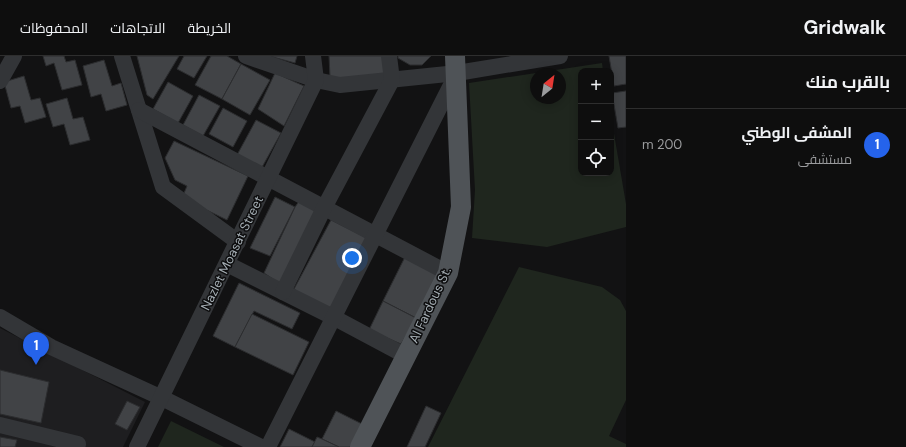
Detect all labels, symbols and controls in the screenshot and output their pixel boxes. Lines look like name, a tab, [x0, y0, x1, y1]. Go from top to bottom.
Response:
text: Gridwalk	[804, 15, 886, 40]
text: المحفوظات	[20, 19, 88, 37]
text: الاتجاهات	[110, 19, 166, 37]
text: الخريطة	[188, 19, 231, 37]
north arrow	[530, 68, 566, 104]
map controls	[578, 68, 614, 176]
button: +	[578, 68, 614, 104]
text: بالقرب منك	[806, 71, 890, 93]
button: −	[578, 104, 614, 140]
text: المشفى الوطني	[742, 123, 852, 143]
text: 200 m	[642, 136, 682, 153]
text: 1	[875, 136, 879, 153]
button: locate	[578, 140, 614, 176]
text: مستشفى	[798, 151, 852, 168]
street label: Nazlet Moasat Street	[197, 193, 267, 313]
your location	[342, 248, 362, 268]
street label: Al Fardous St.	[405, 264, 455, 346]
pin: 1	[23, 332, 49, 365]

